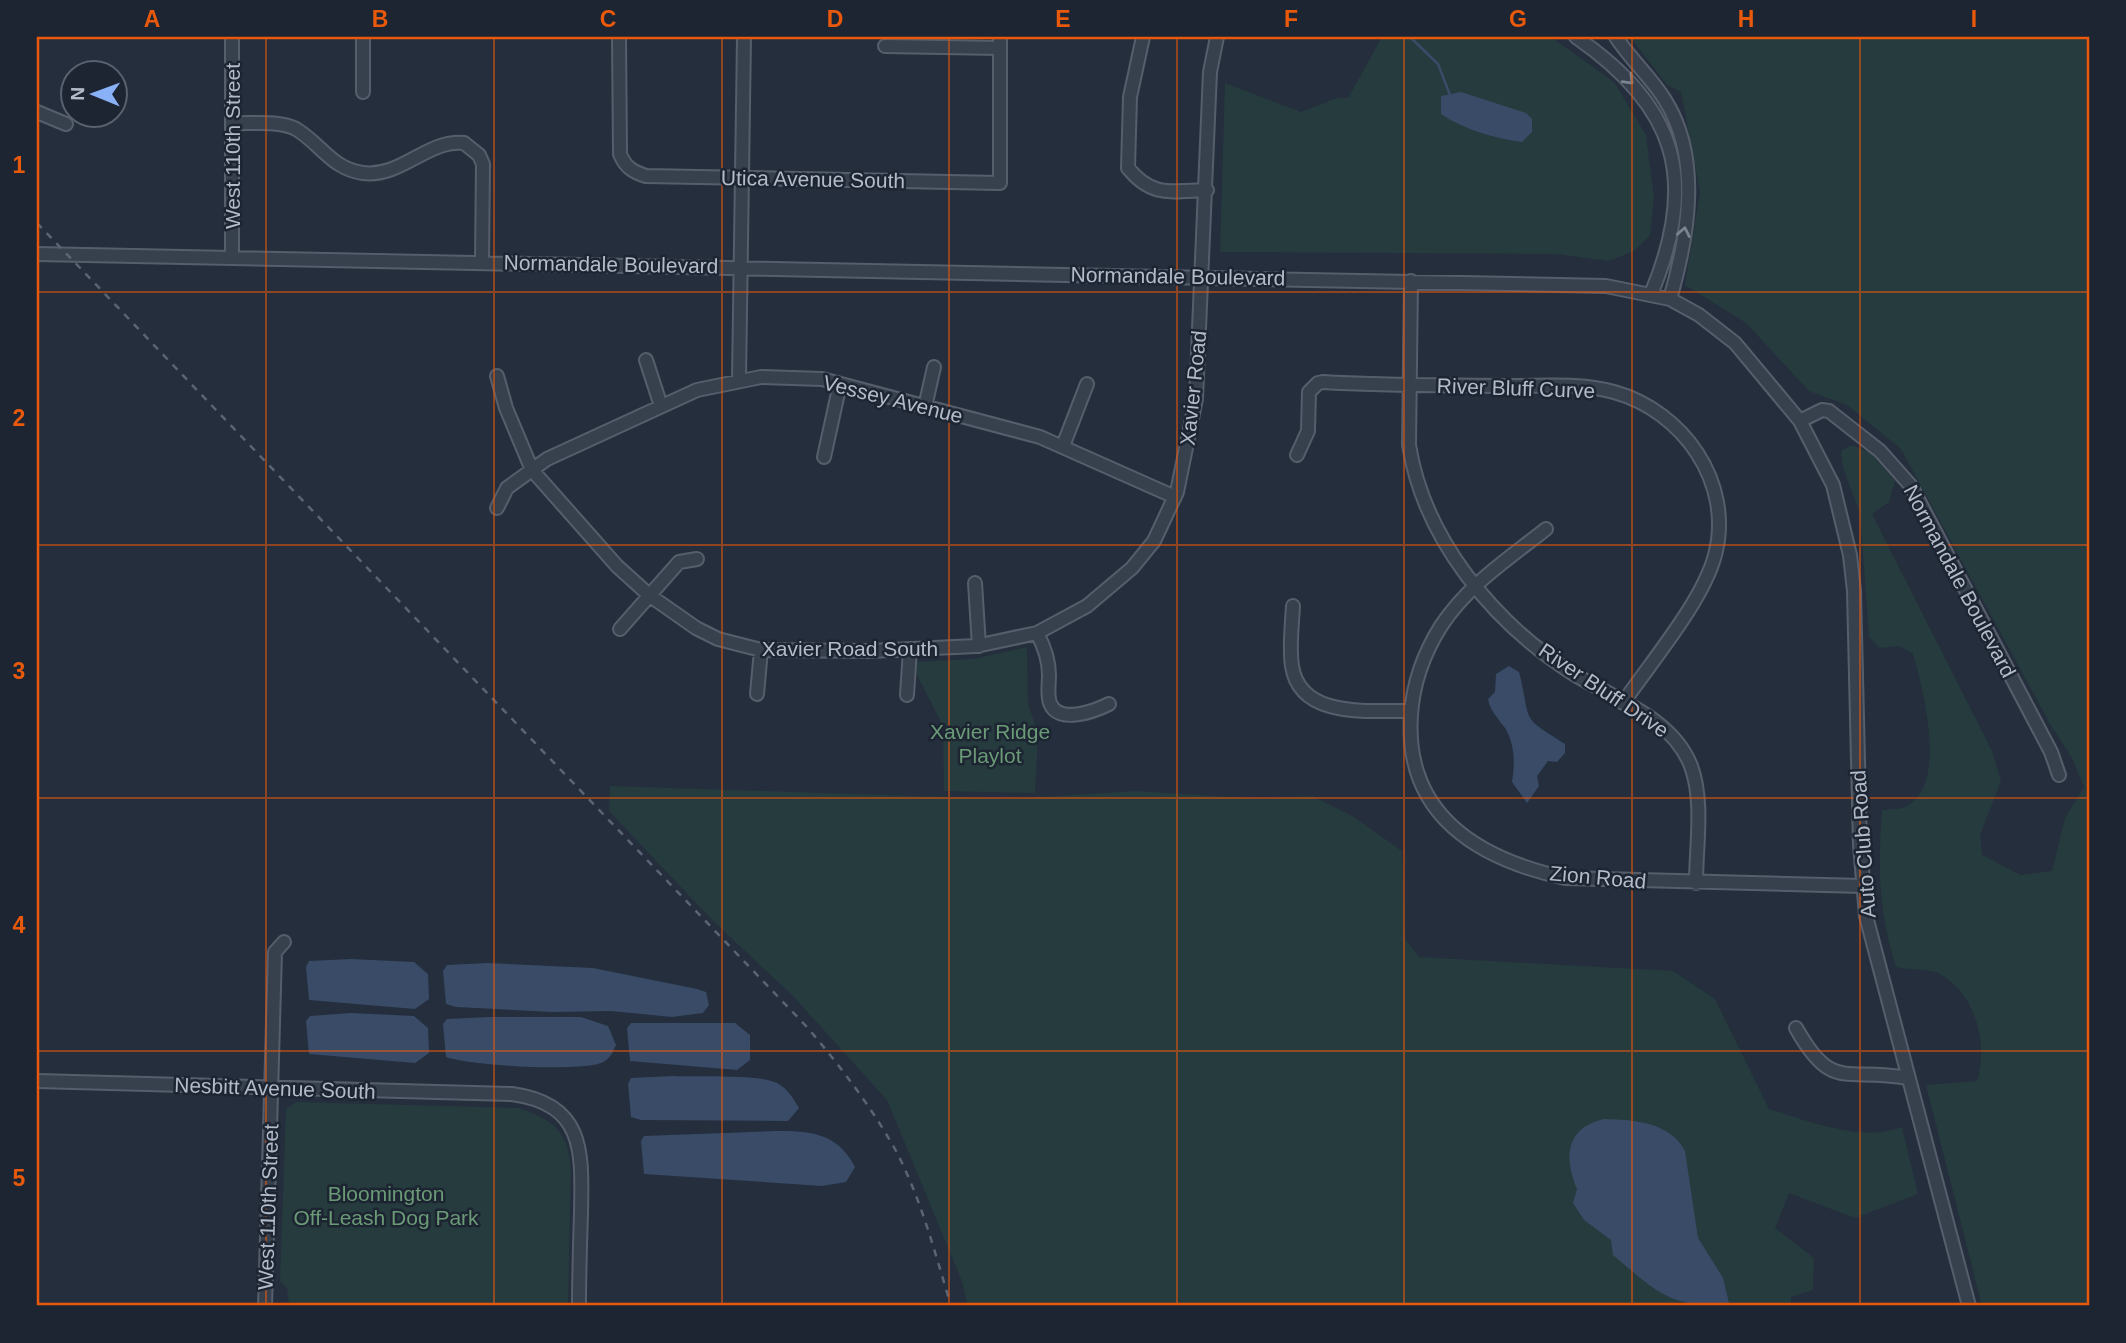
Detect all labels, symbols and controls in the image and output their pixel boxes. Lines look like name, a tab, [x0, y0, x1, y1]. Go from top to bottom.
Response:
text: A	[144, 6, 160, 32]
text: B	[372, 6, 388, 32]
text: C	[600, 6, 616, 32]
text: D	[827, 6, 843, 32]
text: E	[1055, 6, 1071, 32]
text: F	[1284, 6, 1298, 32]
text: G	[1509, 6, 1527, 32]
text: H	[1738, 6, 1754, 32]
text: I	[1971, 6, 1977, 32]
north arrow	[60, 60, 130, 130]
street label: West 110th Street	[221, 63, 244, 229]
one-way arrow	[1621, 72, 1633, 85]
text: N	[67, 87, 88, 101]
text: 1	[13, 152, 26, 178]
street label: Utica Avenue South	[721, 166, 905, 192]
one-way arrow	[1676, 226, 1691, 238]
street label: Normandale Boulevard	[503, 251, 719, 277]
street label: Normandale Boulevard	[1070, 263, 1286, 289]
street label: Xavier Road	[1176, 329, 1210, 447]
street label: Vessey Avenue	[821, 371, 965, 427]
street label: River Bluff Curve	[1436, 374, 1596, 402]
text: 2	[13, 405, 25, 431]
street label: Normandale Boulevard	[1899, 481, 2021, 681]
street label: Xavier Road South	[762, 637, 938, 660]
street label: River Bluff Drive	[1535, 638, 1673, 742]
text: 3	[13, 658, 25, 684]
park label: Xavier Ridge Playlot	[930, 720, 1050, 767]
street label: Auto Club Road	[1846, 769, 1880, 919]
street label: Zion Road	[1549, 861, 1647, 893]
text: 4	[13, 912, 26, 938]
street label: Nesbitt Avenue South	[174, 1073, 376, 1103]
street label: West 110th Street	[254, 1123, 282, 1290]
text: 5	[13, 1165, 26, 1191]
park label: Bloomington Off-Leash Dog Park	[293, 1182, 479, 1229]

